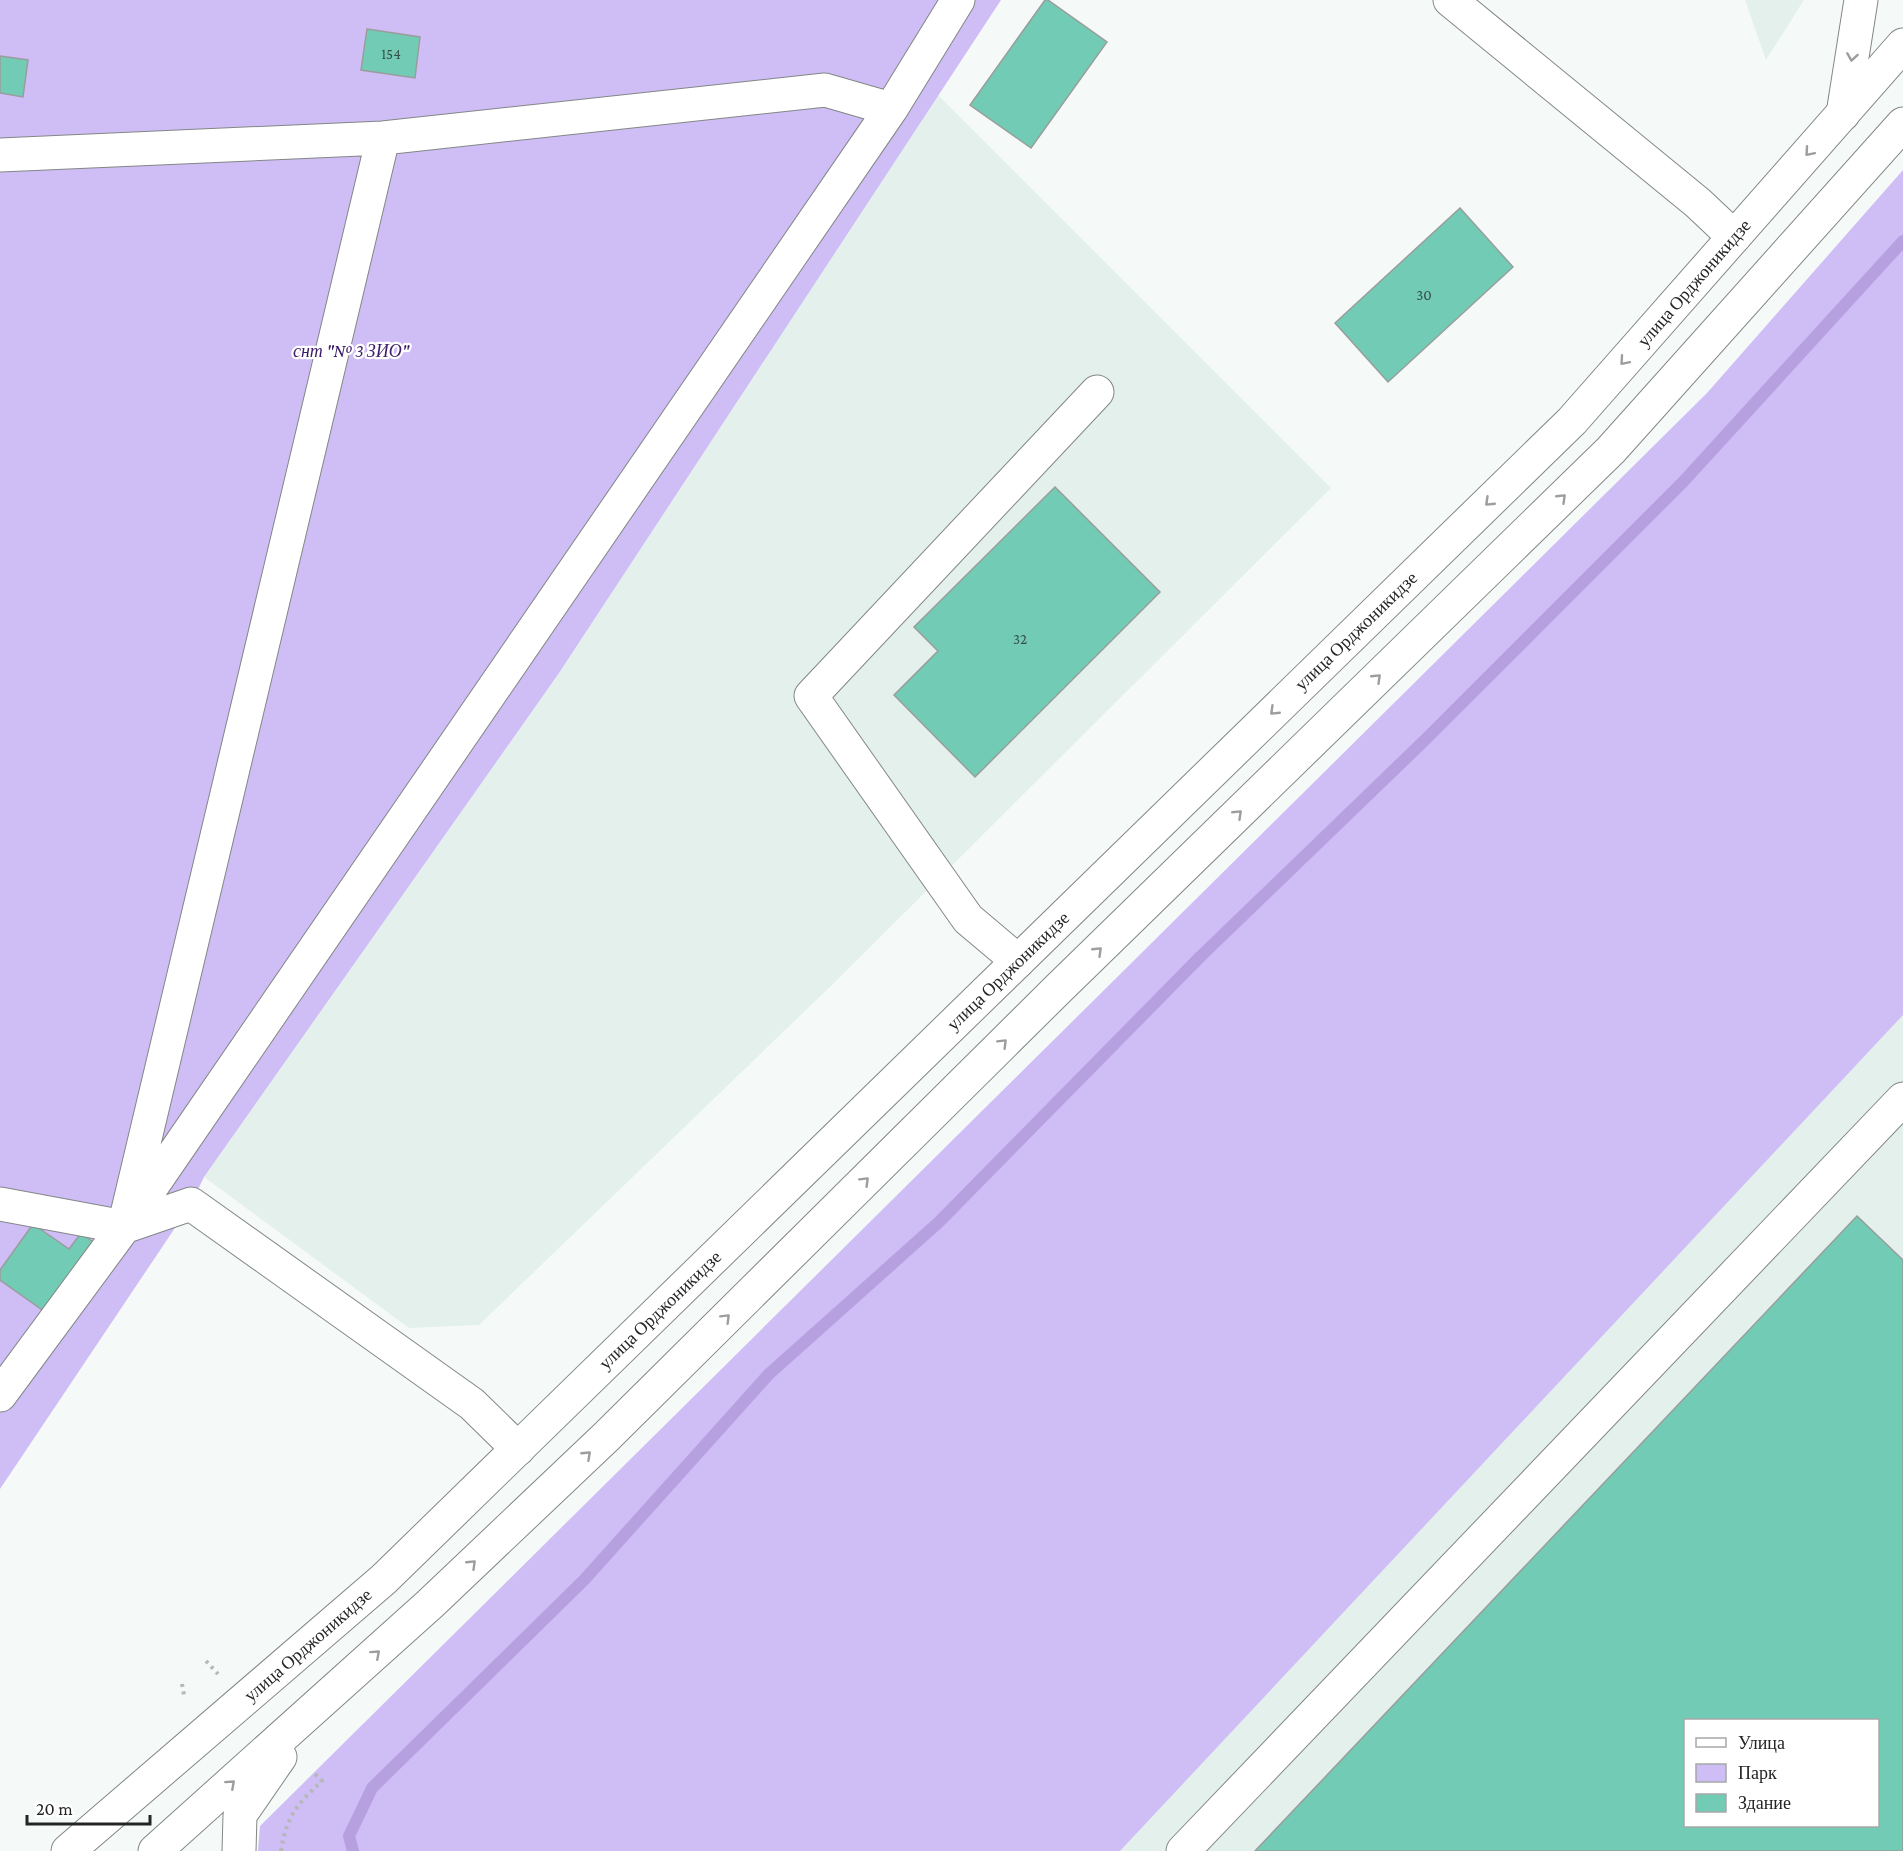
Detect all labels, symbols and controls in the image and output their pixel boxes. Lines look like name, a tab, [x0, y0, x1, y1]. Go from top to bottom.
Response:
house number: 154	[381, 46, 401, 62]
one-way arrow	[1846, 52, 1858, 62]
one-way arrow	[1805, 145, 1816, 156]
street label: улица Орджоникидзе	[1633, 215, 1755, 351]
house number: 30	[1416, 287, 1432, 303]
park label: снт "№ 3 ЗИО"	[293, 341, 410, 361]
one-way arrow	[1620, 355, 1631, 365]
one-way arrow	[1486, 494, 1497, 505]
one-way arrow	[1555, 494, 1565, 505]
street label: улица Орджоникидзе	[1291, 568, 1421, 694]
house number: 32	[1013, 631, 1027, 647]
one-way arrow	[1370, 675, 1381, 686]
one-way arrow	[1271, 704, 1281, 715]
one-way arrow	[1230, 811, 1241, 822]
street label: улица Орджоникидзе	[943, 908, 1073, 1034]
one-way arrow	[1090, 947, 1101, 958]
one-way arrow	[996, 1040, 1007, 1051]
one-way arrow	[857, 1177, 868, 1188]
street label: улица Орджоникидзе	[595, 1247, 725, 1373]
one-way arrow	[719, 1314, 730, 1325]
one-way arrow	[580, 1451, 591, 1462]
one-way arrow	[466, 1560, 476, 1571]
street label: улица Орджоникидзе	[240, 1584, 376, 1706]
one-way arrow	[369, 1650, 379, 1661]
legend	[1684, 1719, 1879, 1827]
text: Улица	[1738, 1733, 1785, 1753]
text: Парк	[1738, 1763, 1777, 1783]
one-way arrow	[224, 1780, 234, 1791]
scale bar	[27, 1788, 150, 1826]
text: Здание	[1738, 1793, 1791, 1813]
text: 20 m	[36, 1799, 73, 1819]

